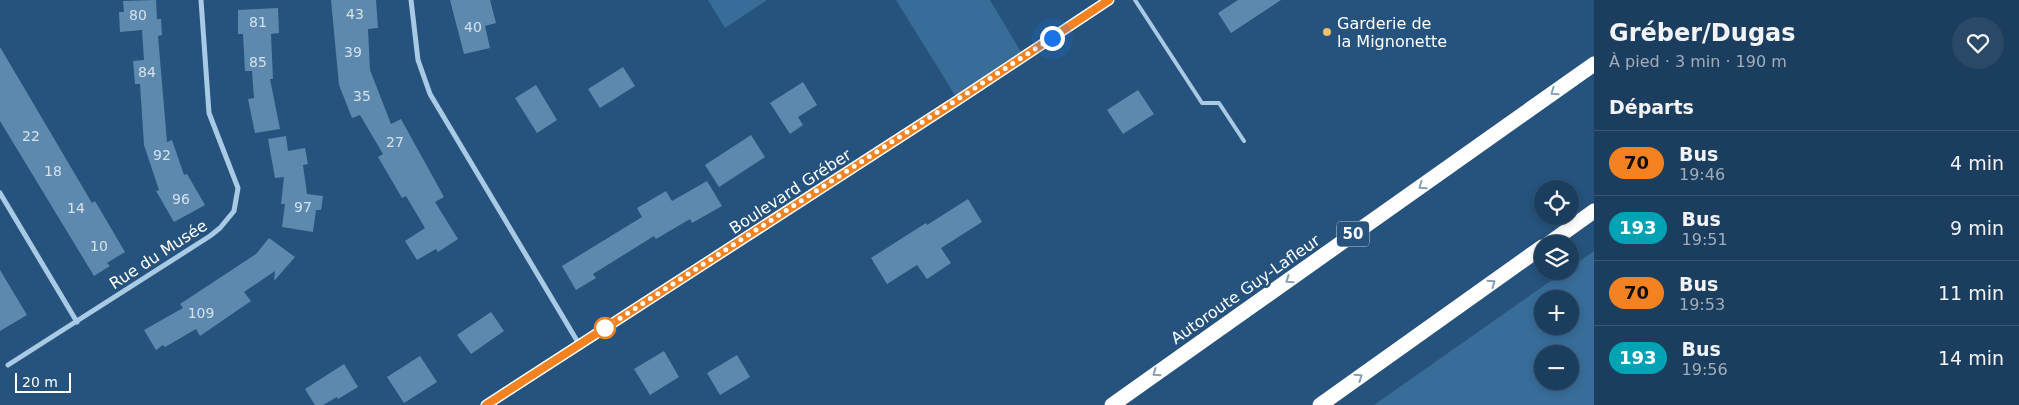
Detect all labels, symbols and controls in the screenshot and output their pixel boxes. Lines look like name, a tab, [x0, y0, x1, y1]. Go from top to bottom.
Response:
house number: 43	[346, 6, 364, 22]
house number: 80	[129, 7, 147, 23]
house number: 81	[249, 14, 267, 30]
place label: Garderie de la Mignonette	[1337, 14, 1447, 51]
button: heart	[1952, 17, 2004, 69]
house number: 40	[464, 19, 482, 35]
text: Gréber/Dugas	[1609, 19, 1796, 47]
your location	[1040, 26, 1065, 51]
marker: Garderie de la Mignonette	[1321, 26, 1333, 38]
house number: 39	[344, 44, 362, 60]
text: À pied · 3 min · 190 m	[1609, 52, 1787, 71]
house number: 85	[249, 54, 267, 70]
house number: 84	[138, 64, 156, 80]
one-way arrow	[1550, 86, 1560, 95]
house number: 35	[353, 88, 371, 104]
text: Départs	[1609, 96, 1694, 118]
house number: 22	[22, 128, 40, 144]
house number: 27	[386, 134, 404, 150]
text: Bus	[1679, 143, 1718, 165]
street label: Boulevard Gréber	[726, 145, 855, 238]
house number: 92	[153, 147, 171, 163]
text: 70	[1624, 152, 1649, 173]
text: 4 min	[1950, 152, 2004, 174]
house number: 18	[44, 163, 62, 179]
text: 19:46	[1679, 165, 1725, 184]
one-way arrow	[1418, 180, 1427, 189]
map controls	[1534, 180, 1579, 390]
button: locate	[1534, 180, 1579, 225]
house number: 96	[172, 191, 190, 207]
house number: 97	[294, 199, 312, 215]
house number: 14	[67, 200, 85, 216]
text: Bus	[1682, 208, 1721, 230]
street label: Rue du Musée	[106, 216, 211, 293]
text: 193	[1619, 217, 1657, 238]
text: 9 min	[1950, 217, 2004, 239]
road number: 50	[1337, 222, 1369, 246]
text: 19:51	[1682, 230, 1728, 249]
street label: Autoroute Guy-Lafleur	[1167, 231, 1324, 348]
button: layers	[1534, 235, 1579, 280]
house number: 10	[90, 238, 108, 254]
text: Bus	[1679, 273, 1718, 295]
one-way arrow	[1285, 274, 1295, 283]
one-way arrow	[1486, 280, 1496, 289]
text: 70	[1624, 282, 1649, 303]
text: 11 min	[1938, 282, 2004, 304]
button: +	[1534, 290, 1579, 335]
text: 19:53	[1679, 295, 1725, 314]
house number: 109	[188, 305, 214, 321]
unlabelled marker	[594, 317, 616, 339]
text: Bus	[1682, 338, 1721, 360]
button: −	[1534, 345, 1579, 390]
text: 193	[1619, 347, 1657, 368]
text: 14 min	[1938, 347, 2004, 369]
text: 19:56	[1682, 360, 1728, 379]
one-way arrow	[1153, 368, 1162, 376]
scale bar	[15, 370, 71, 393]
text: 20 m	[22, 374, 58, 390]
one-way arrow	[1354, 374, 1363, 383]

